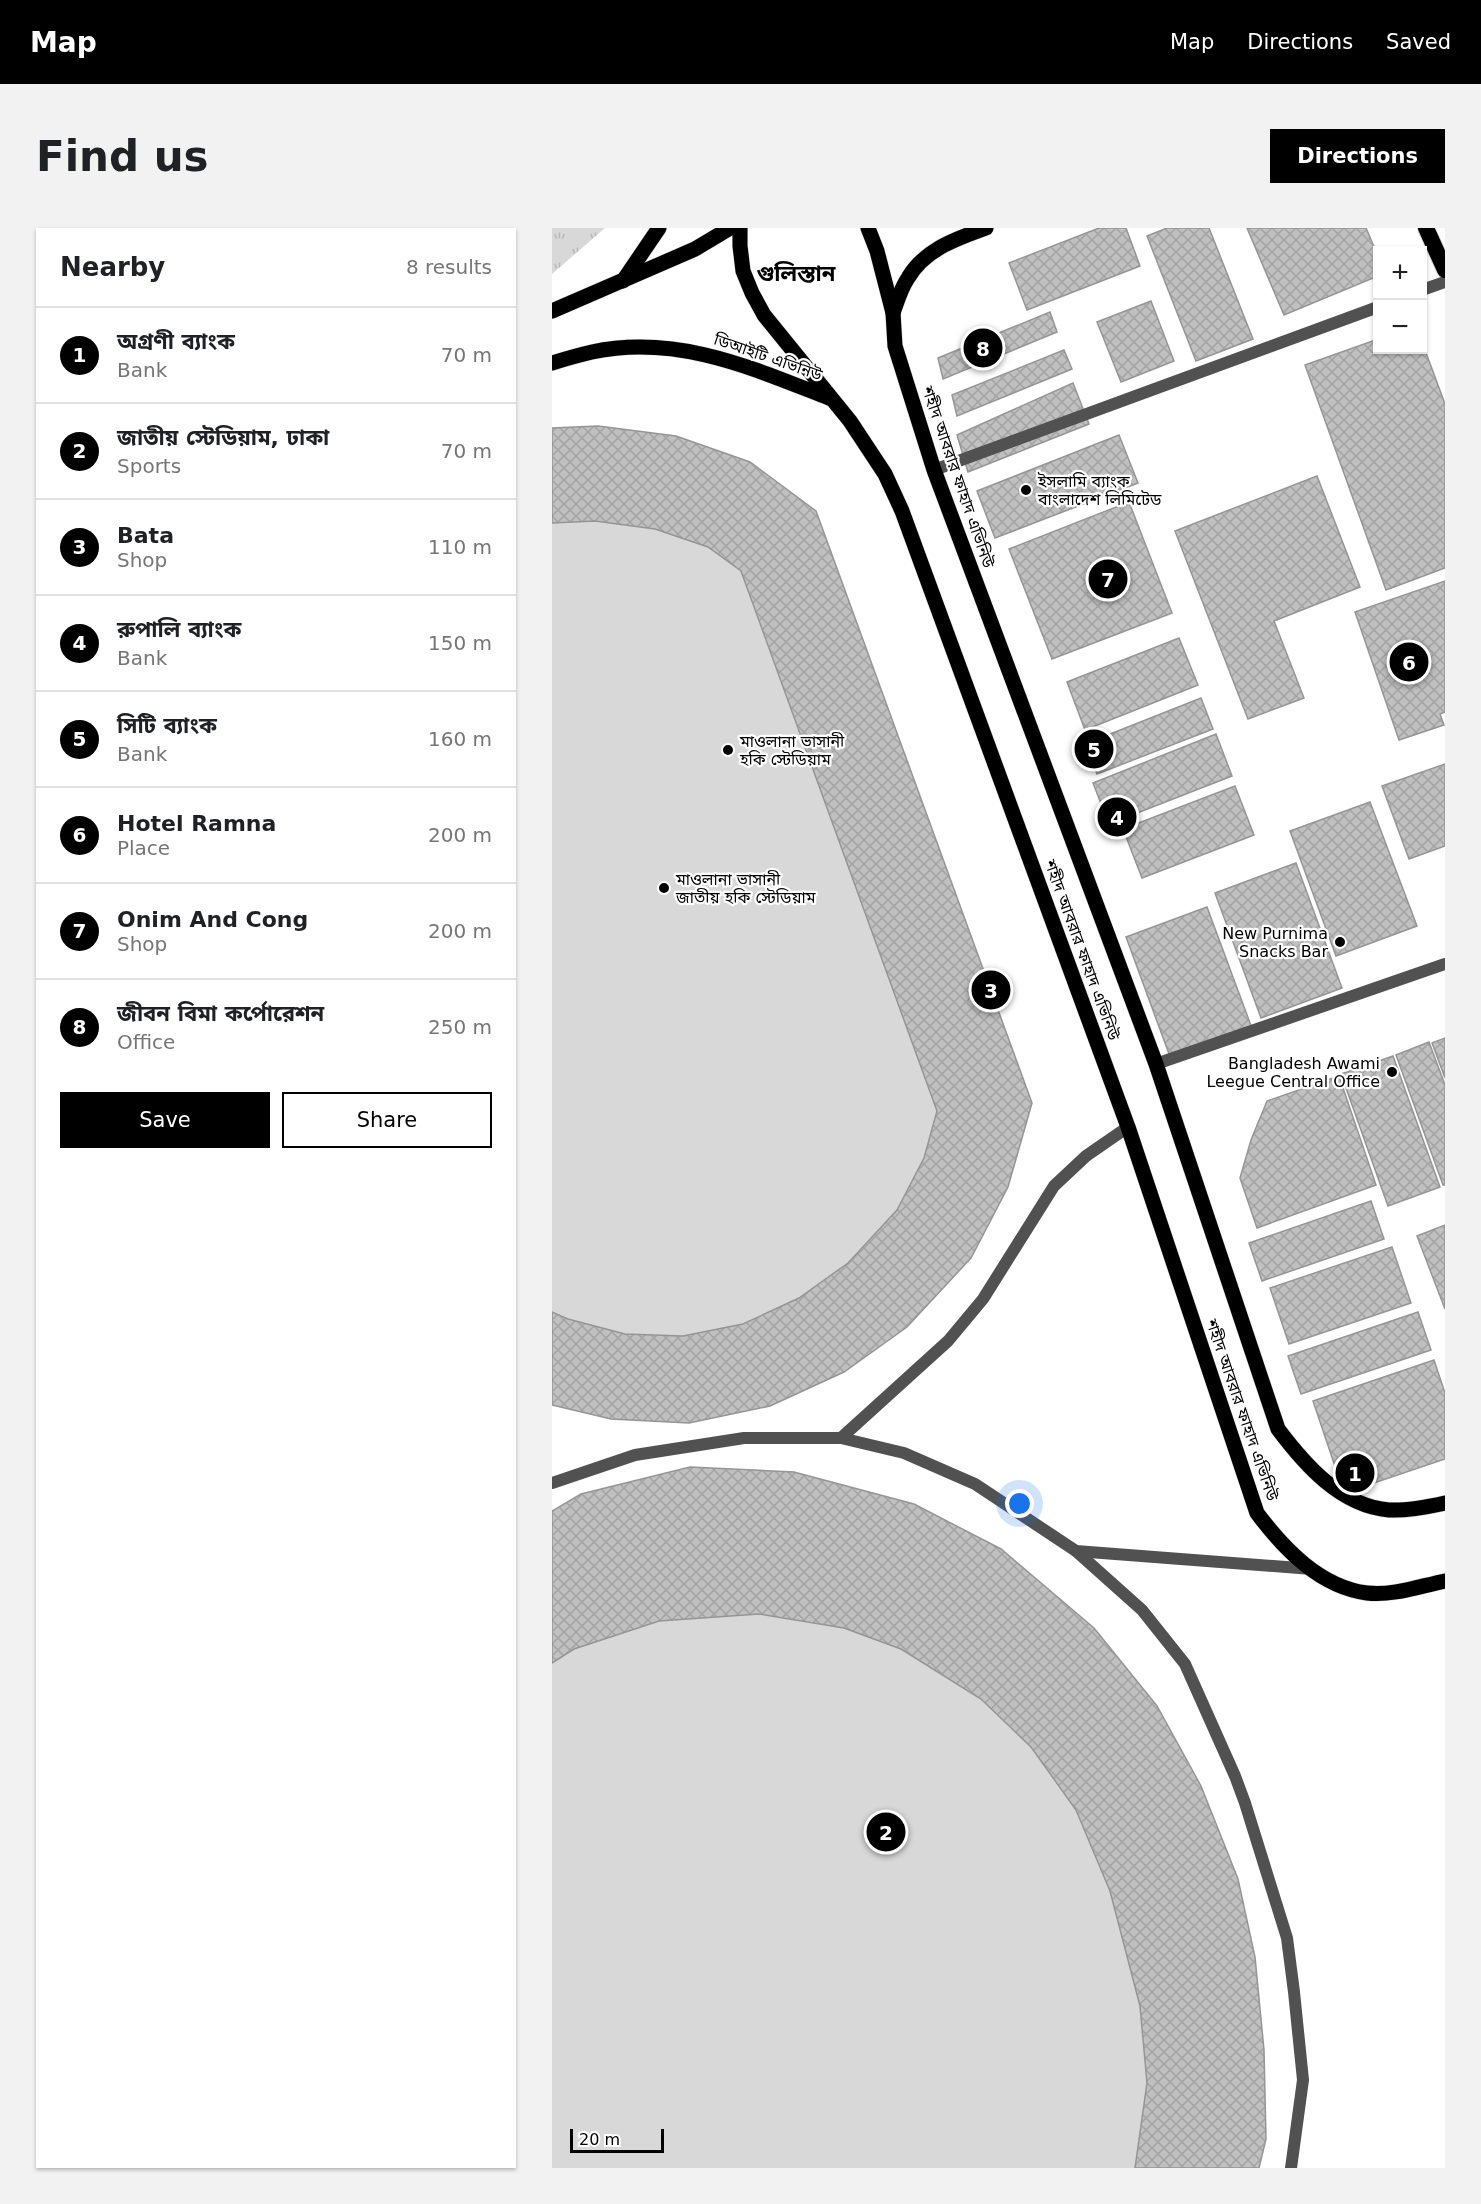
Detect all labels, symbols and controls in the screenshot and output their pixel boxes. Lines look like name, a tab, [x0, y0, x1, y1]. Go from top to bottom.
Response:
text: Map	[30, 26, 97, 59]
text: Map	[1170, 30, 1214, 54]
text: Directions	[1247, 30, 1353, 54]
text: Saved	[1386, 30, 1451, 54]
button: Directions	[1270, 129, 1445, 183]
text: Find us	[36, 132, 209, 181]
map controls	[1373, 246, 1427, 354]
button: +	[1373, 246, 1427, 300]
text: Nearby	[60, 252, 165, 282]
text: 8 results	[406, 255, 492, 279]
district label: গুলিস্তান	[756, 261, 836, 286]
button: −	[1373, 300, 1427, 354]
pin: 8	[964, 326, 1002, 370]
text: অগ্রণী ব্যাংক	[117, 329, 235, 354]
street label: ডিআইটি এভিনিউ	[710, 329, 825, 385]
text: 1	[73, 343, 86, 367]
text: 70 m	[441, 343, 492, 367]
text: Bank	[117, 358, 167, 382]
street label: শহীদ আবরার ফাহাদ এভিনিউ	[918, 383, 998, 571]
text: জাতীয় স্টেডিয়াম, ঢাকা	[117, 425, 329, 450]
text: 2	[73, 439, 86, 463]
text: 70 m	[441, 439, 492, 463]
text: Sports	[117, 454, 181, 478]
place label: ইসলামি ব্যাংক বাংলাদেশ লিমিটেড	[1037, 472, 1162, 509]
marker: ইসলামি ব্যাংক বাংলাদেশ লিমিটেড	[1019, 483, 1033, 497]
text: Bata	[117, 523, 174, 548]
text: 3	[73, 535, 86, 559]
text: 110 m	[428, 535, 492, 559]
text: Shop	[117, 548, 167, 572]
pin: 7	[1088, 556, 1128, 602]
text: রুপালি ব্যাংক	[117, 617, 241, 642]
text: 4	[73, 631, 86, 655]
text: 150 m	[428, 631, 492, 655]
pin: 6	[1390, 640, 1428, 684]
text: Bank	[117, 646, 167, 670]
text: সিটি ব্যাংক	[117, 713, 217, 738]
pin: 5	[1074, 726, 1114, 772]
text: 5	[73, 727, 86, 751]
text: 160 m	[428, 727, 492, 751]
place label: মাওলানা ভাসানী হকি স্টেডিয়াম	[739, 732, 845, 769]
text: Bank	[117, 742, 167, 766]
marker: মাওলানা ভাসানী হকি স্টেডিয়াম	[721, 743, 735, 757]
pin: 4	[1098, 794, 1136, 840]
text: Hotel Ramna	[117, 811, 276, 836]
text: 6	[73, 823, 86, 847]
text: 200 m	[428, 823, 492, 847]
text: Place	[117, 836, 170, 860]
street label: শহীদ আবরার ফাহাদ এভিনিউ	[1040, 856, 1124, 1044]
place label: মাওলানা ভাসানী জাতীয় হকি স্টেডিয়াম	[675, 870, 816, 907]
marker: মাওলানা ভাসানী জাতীয় হকি স্টেডিয়াম	[657, 881, 671, 895]
text: Onim And Cong	[117, 907, 308, 932]
text: 7	[73, 919, 86, 943]
text: 200 m	[428, 919, 492, 943]
place label: New Purnima Snacks Bar	[1222, 924, 1328, 961]
text: Shop	[117, 932, 167, 956]
marker: New Purnima Snacks Bar	[1333, 935, 1347, 949]
pin: 3	[972, 968, 1010, 1012]
text: জীবন বিমা কর্পোরেশন	[117, 1001, 324, 1026]
text: 8	[73, 1015, 86, 1039]
text: 250 m	[428, 1015, 492, 1039]
text: Office	[117, 1030, 175, 1054]
place label: Bangladesh Awami Leegue Central Office	[1206, 1054, 1380, 1091]
marker: Bangladesh Awami Leegue Central Office	[1385, 1065, 1399, 1079]
button: Save	[60, 1092, 270, 1148]
button: Share	[282, 1092, 492, 1148]
street label: শহীদ আবরার ফাহাদ এভিনিউ	[1202, 1316, 1282, 1504]
pin: 1	[1336, 1450, 1374, 1496]
your location	[1005, 1489, 1034, 1518]
pin: 2	[866, 1810, 906, 1854]
scale bar	[570, 2126, 664, 2154]
text: 20 m	[579, 2130, 620, 2149]

